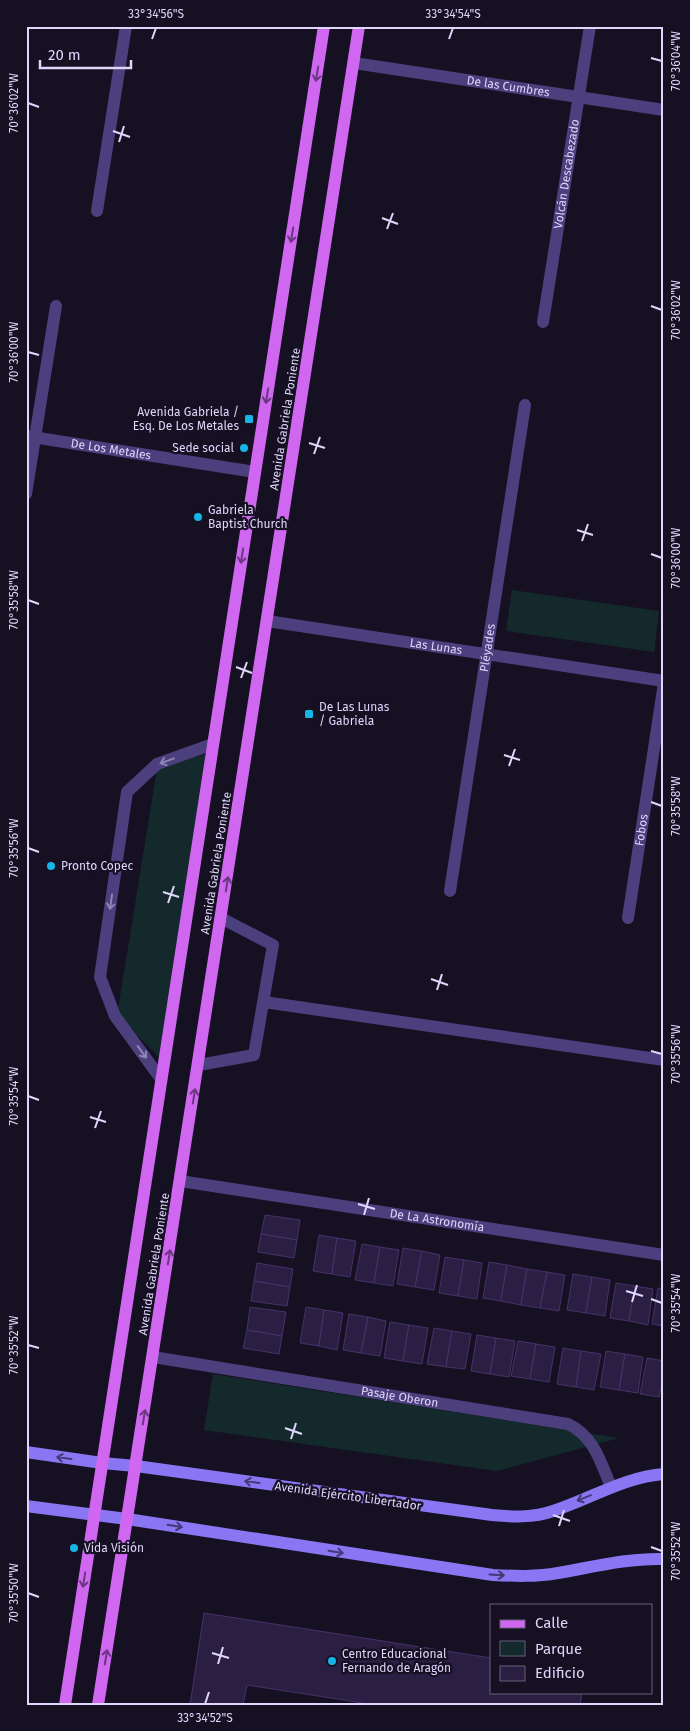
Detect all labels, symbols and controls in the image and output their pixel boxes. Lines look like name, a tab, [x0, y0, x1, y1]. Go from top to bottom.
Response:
text: 33°34'56"S	[128, 7, 185, 21]
text: 33°34'54"S	[425, 7, 481, 21]
text: 70°36'04"W	[669, 31, 683, 91]
scale bar	[40, 38, 131, 70]
text: 20 m	[48, 46, 81, 64]
one-way arrow	[311, 66, 321, 82]
text: 70°36'02"W	[7, 73, 21, 133]
street label: De las Cumbres	[466, 73, 551, 100]
street label: Volcán Descabezado	[551, 118, 582, 230]
one-way arrow	[286, 227, 296, 243]
text: 70°36'02"W	[669, 280, 683, 340]
text: 70°36'00"W	[7, 322, 21, 382]
street label: Avenida Gabriela Poniente	[267, 347, 303, 491]
one-way arrow	[261, 387, 271, 403]
place label: Avenida Gabriela / Esq. De Los Metales	[133, 405, 239, 433]
marker: Avenida Gabriela / Esq. De Los Metales	[243, 413, 255, 425]
street label: De Los Metales	[70, 436, 153, 463]
place label: Sede social	[172, 441, 234, 455]
marker: Sede social	[238, 442, 250, 454]
place label: Gabriela Baptist Church	[208, 503, 287, 531]
marker: Gabriela Baptist Church	[192, 511, 204, 523]
text: 70°36'00"W	[669, 528, 683, 588]
one-way arrow	[236, 548, 246, 564]
text: 70°35'58"W	[7, 570, 21, 630]
street label: Pléyades	[477, 622, 498, 673]
street label: Las Lunas	[409, 636, 464, 657]
place label: De Las Lunas / Gabriela	[319, 700, 390, 728]
marker: De Las Lunas / Gabriela	[303, 708, 315, 720]
one-way arrow	[160, 757, 175, 766]
text: 70°35'58"W	[669, 776, 683, 836]
street label: Avenida Gabriela Poniente	[198, 791, 234, 935]
street label: Fobos	[632, 813, 651, 847]
text: 70°35'56"W	[7, 818, 21, 878]
place label: Pronto Copec	[61, 859, 134, 873]
marker: Pronto Copec	[45, 860, 57, 872]
one-way arrow	[222, 876, 232, 892]
one-way arrow	[106, 894, 116, 910]
text: 70°35'56"W	[669, 1024, 683, 1084]
one-way arrow	[137, 1045, 147, 1059]
text: 70°35'54"W	[7, 1066, 21, 1125]
one-way arrow	[189, 1089, 199, 1105]
street label: Avenida Gabriela Poniente	[136, 1192, 172, 1336]
street label: De La Astronomía	[389, 1206, 485, 1234]
one-way arrow	[164, 1249, 174, 1265]
text: 70°35'54"W	[669, 1273, 683, 1332]
text: 70°35'52"W	[7, 1315, 21, 1374]
street label: Pasaje Oberon	[360, 1384, 439, 1410]
one-way arrow	[139, 1410, 149, 1426]
one-way arrow	[56, 1453, 72, 1463]
one-way arrow	[244, 1477, 260, 1487]
street label: Avenida Ejército Libertador	[274, 1479, 423, 1513]
one-way arrow	[577, 1494, 592, 1504]
text: 70°35'52"W	[669, 1521, 683, 1580]
one-way arrow	[167, 1522, 183, 1532]
place label: Vida Visión	[84, 1541, 144, 1555]
marker: Vida Visión	[68, 1542, 80, 1554]
one-way arrow	[327, 1547, 343, 1557]
text: 70°35'50"W	[7, 1563, 21, 1623]
one-way arrow	[488, 1570, 504, 1580]
one-way arrow	[78, 1572, 88, 1588]
legend	[490, 1604, 652, 1694]
text: Calle	[535, 1614, 568, 1632]
text: Parque	[535, 1640, 582, 1658]
place label: Centro Educacional Fernando de Aragón	[342, 1647, 451, 1675]
one-way arrow	[101, 1649, 111, 1665]
marker: Centro Educacional Fernando de Aragón	[326, 1655, 338, 1667]
text: Edificio	[535, 1664, 585, 1682]
text: 33°34'52"S	[177, 1711, 233, 1725]

